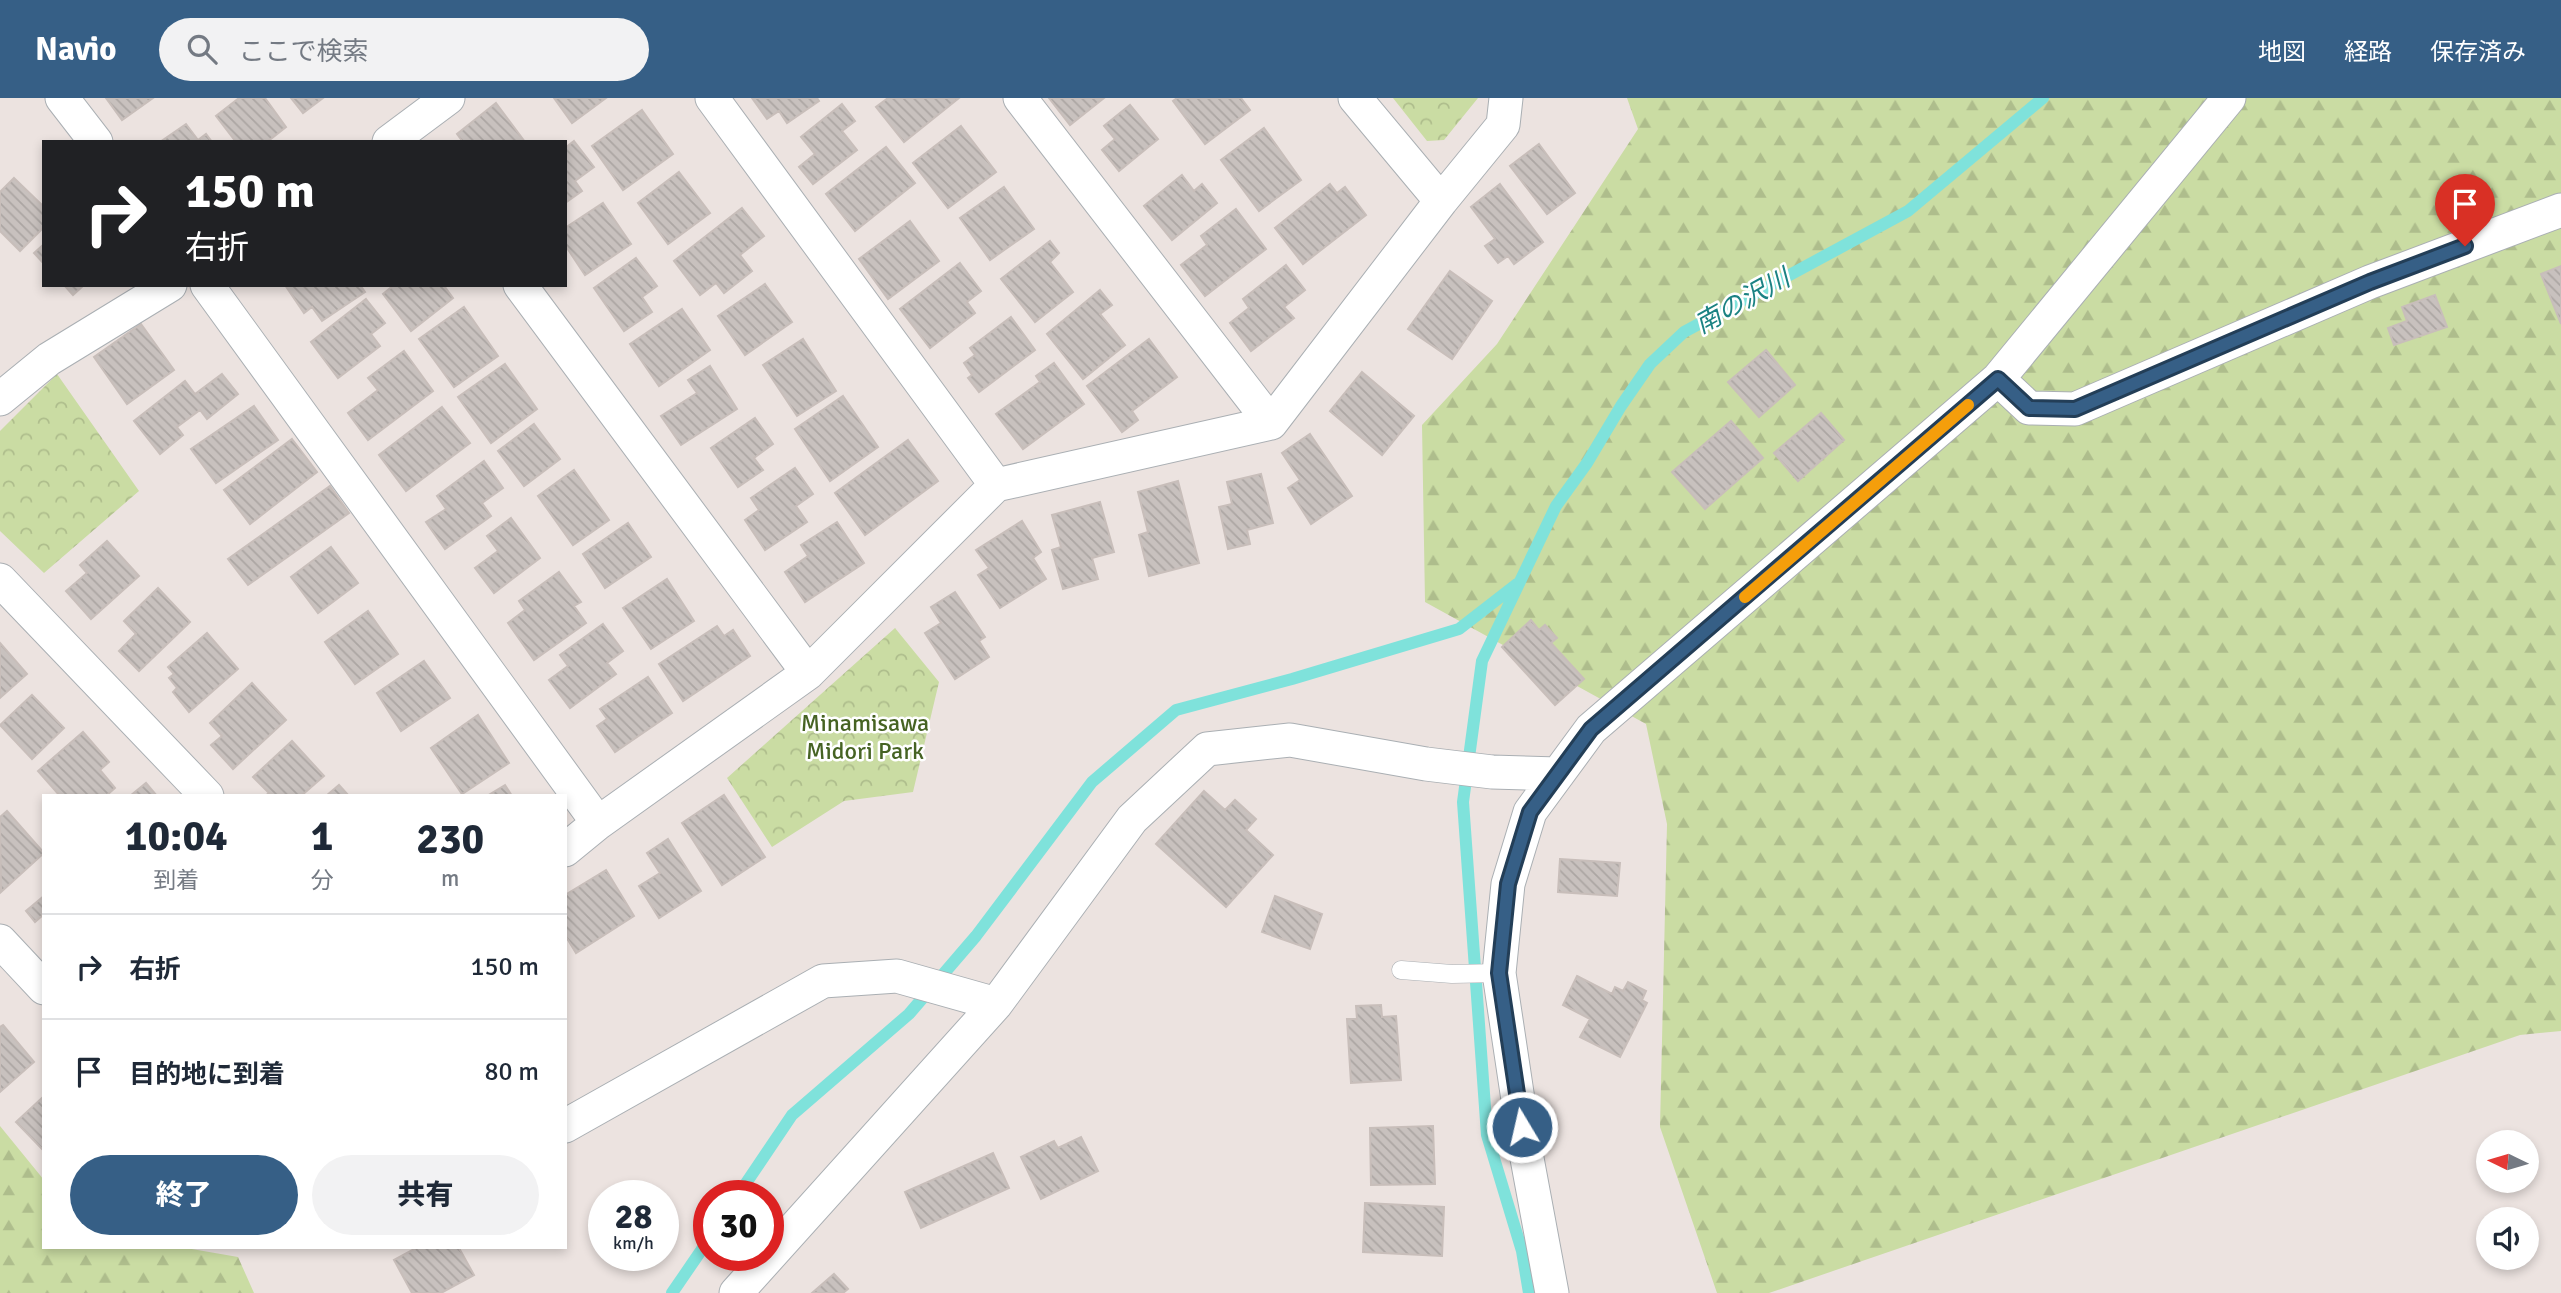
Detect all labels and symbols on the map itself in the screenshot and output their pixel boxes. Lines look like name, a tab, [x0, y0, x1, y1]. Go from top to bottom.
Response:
pin	[2435, 174, 2495, 246]
water label: 南の沢川	[1689, 261, 1798, 341]
park label: Minamisawa Midori Park	[801, 708, 929, 766]
position arrow	[1485, 1090, 1559, 1164]
north arrow	[2476, 1130, 2539, 1194]
speed limit sign: 30	[693, 1180, 784, 1271]

